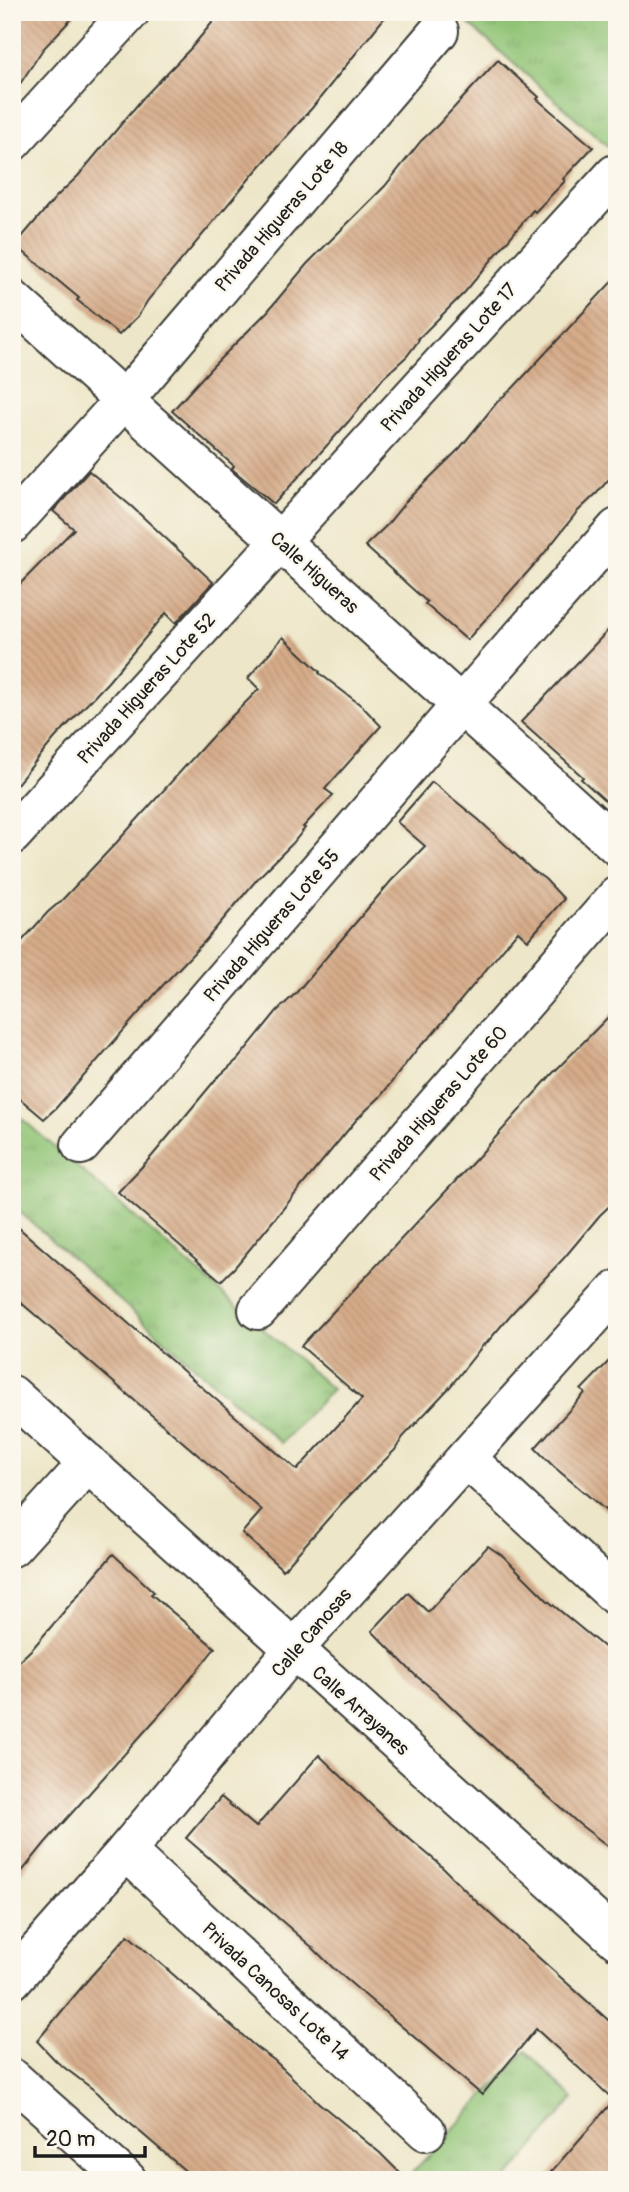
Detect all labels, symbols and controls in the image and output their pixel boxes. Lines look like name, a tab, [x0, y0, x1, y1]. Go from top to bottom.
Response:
street label: Privada Higueras Lote 18	[210, 136, 354, 297]
street label: Privada Higueras Lote 17	[376, 278, 522, 437]
street label: Calle Higueras	[265, 527, 364, 619]
street label: Privada Higueras Lote 52	[72, 608, 221, 769]
street label: Privada Higueras Lote 55	[199, 844, 345, 1007]
street label: Privada Higueras Lote 60	[365, 1021, 513, 1187]
street label: Calle Canosas	[267, 1583, 357, 1682]
street label: Calle Arrayanes	[307, 1661, 414, 1761]
street label: Privada Canosas Lote 14	[197, 1917, 354, 2066]
scale bar	[35, 2115, 145, 2159]
text: 20 m	[46, 2126, 95, 2153]

